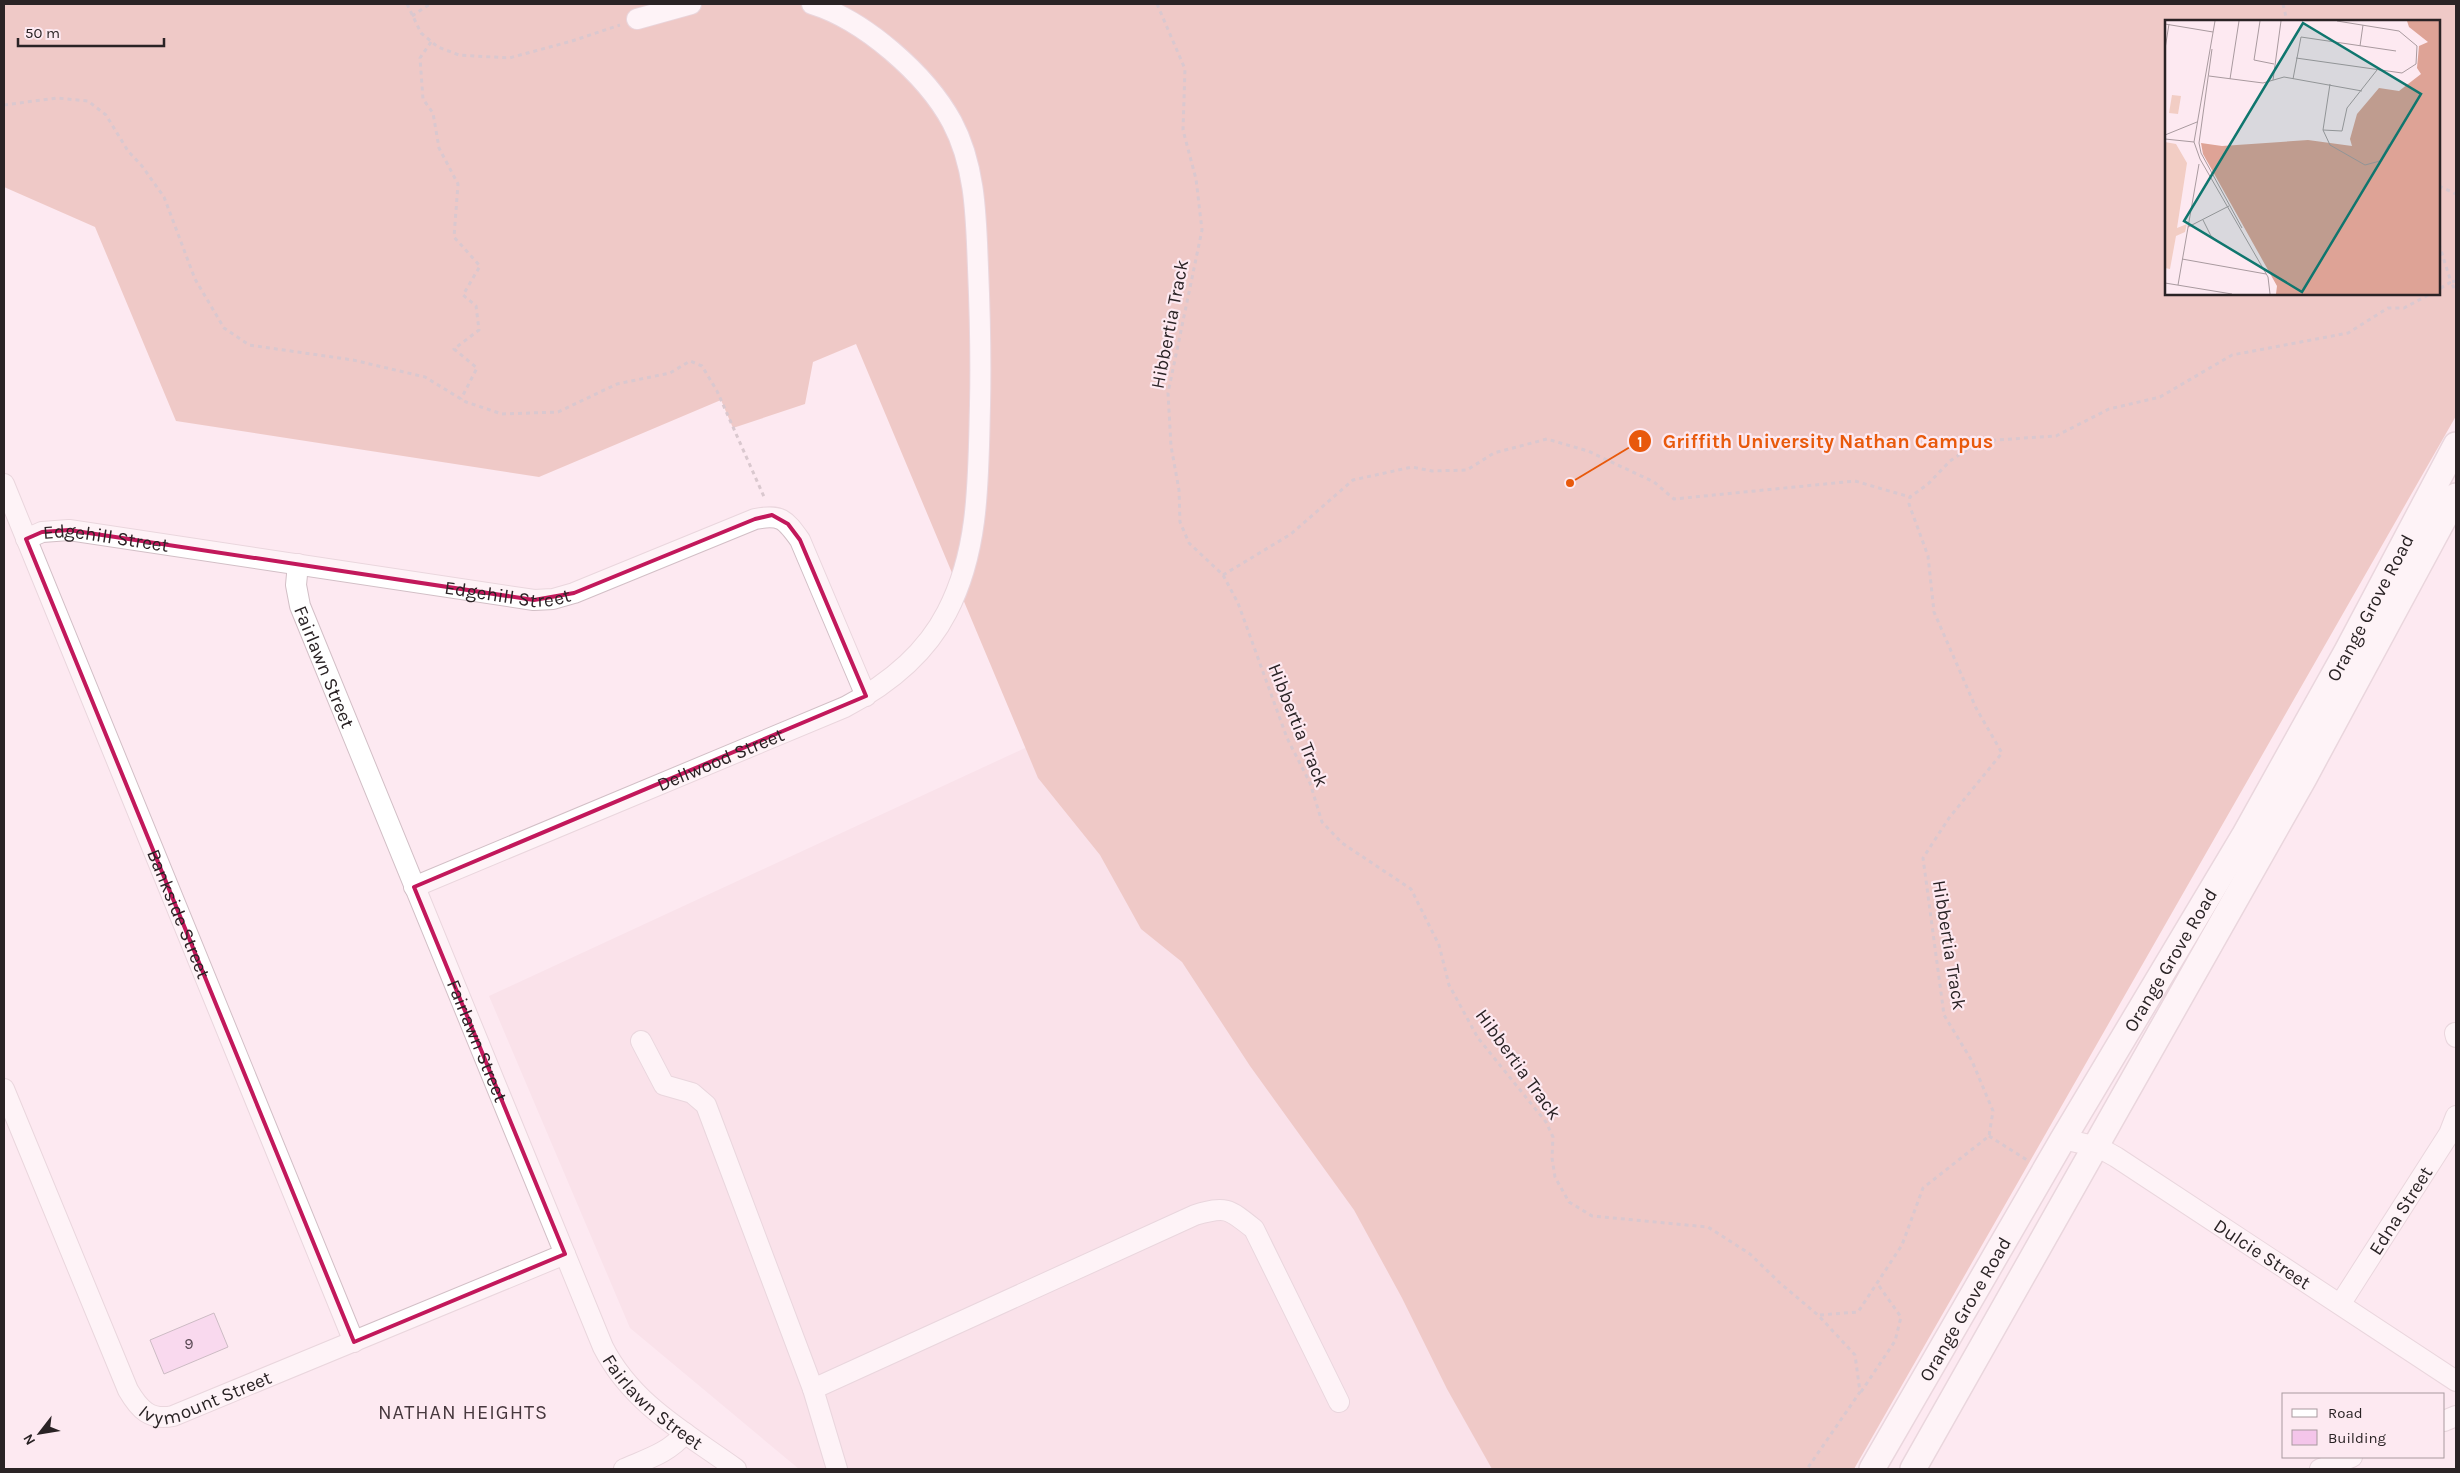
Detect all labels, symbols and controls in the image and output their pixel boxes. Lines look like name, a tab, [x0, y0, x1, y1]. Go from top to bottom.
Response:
scale bar	[18, 15, 164, 47]
inset map	[2165, 20, 2440, 295]
text: 50 m	[25, 24, 60, 42]
street label: Hibbertia Track	[1147, 257, 1193, 391]
callout: Griffith University Nathan Campus	[1628, 424, 2003, 459]
text: Griffith University Nathan Campus	[1663, 430, 1993, 453]
text: 1	[1637, 433, 1643, 451]
street label: Edgehill Street	[42, 520, 170, 557]
street label: Orange Grove Road	[2322, 531, 2419, 685]
street label: Edgehill Street	[443, 577, 573, 612]
street label: Fairlawn Street	[289, 603, 359, 731]
street label: Hibbertia Track	[1263, 660, 1333, 791]
street label: Dellwood Street	[654, 724, 788, 796]
street label: Bankside Street	[142, 846, 215, 982]
street label: Hibbertia Track	[1928, 879, 1970, 1012]
street label: Orange Grove Road	[2120, 885, 2222, 1036]
street label: Fairlawn Street	[442, 977, 512, 1105]
street label: Hibbertia Track	[1471, 1005, 1566, 1124]
street label: Edna Street	[2365, 1163, 2437, 1259]
street label: Dulcie Street	[2209, 1215, 2315, 1294]
street label: Orange Grove Road	[1915, 1233, 2016, 1386]
house number: 9	[184, 1334, 194, 1353]
street label: Fairlawn Street	[597, 1351, 707, 1455]
street label: Ivymount Street	[134, 1367, 275, 1430]
legend	[2282, 1393, 2445, 1458]
district label: NATHAN HEIGHTS	[378, 1401, 548, 1424]
text: Road	[2328, 1404, 2363, 1422]
north arrow	[15, 1408, 65, 1458]
text: Building	[2328, 1429, 2386, 1447]
text: N	[19, 1431, 39, 1448]

